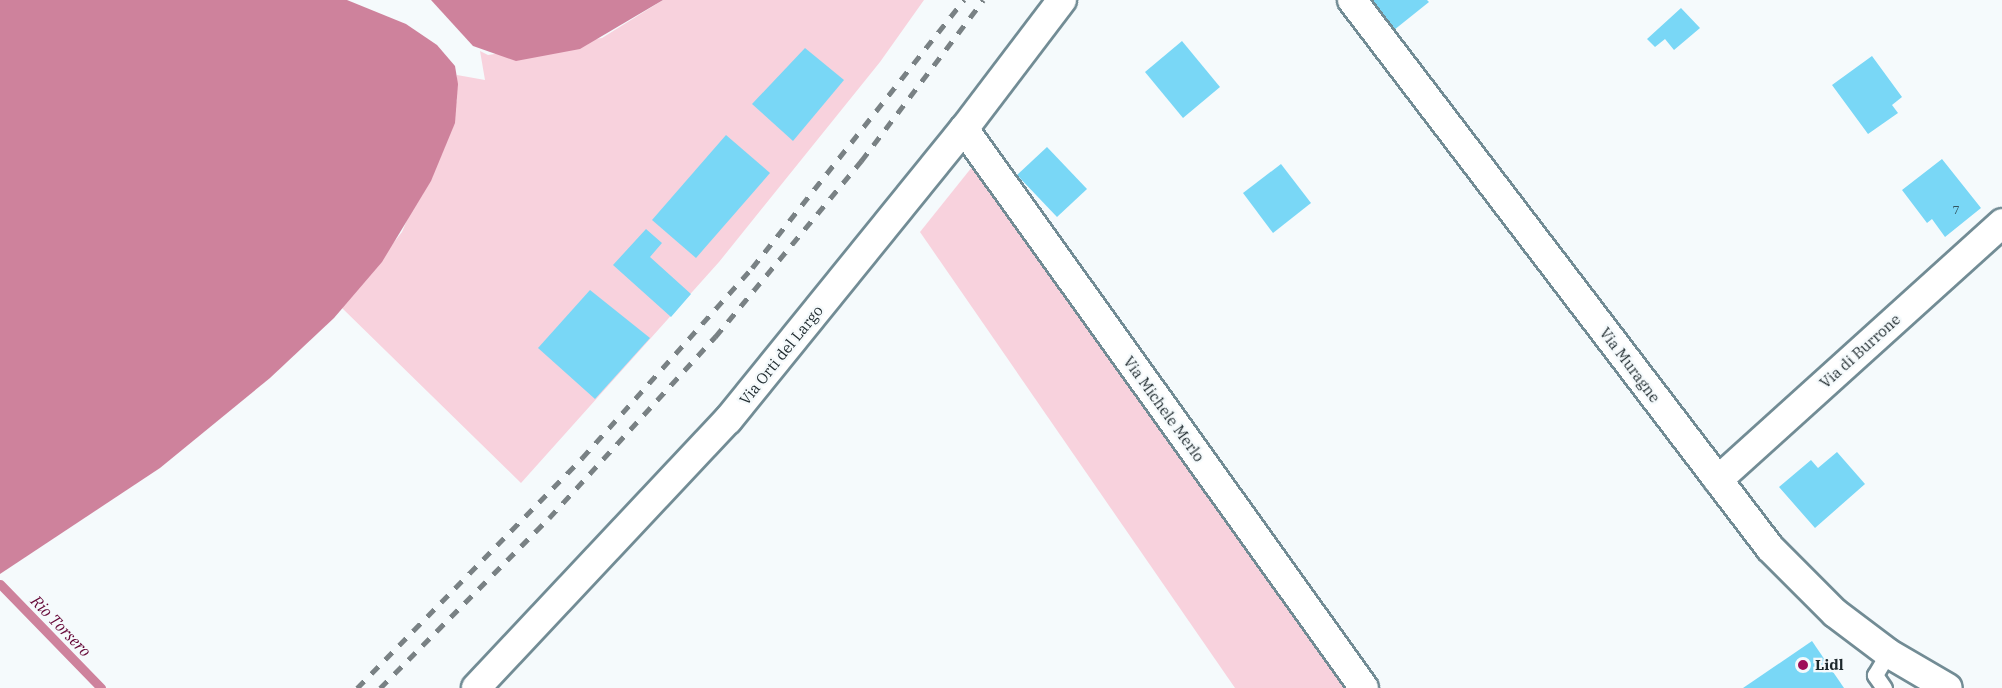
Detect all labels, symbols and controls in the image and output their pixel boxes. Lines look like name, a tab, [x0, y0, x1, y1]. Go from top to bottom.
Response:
house number: 7	[1952, 203, 1960, 217]
street label: Via Orti del Largo	[735, 302, 827, 408]
street label: Via di Burrone	[1816, 310, 1904, 392]
street label: Via Muragne	[1596, 324, 1664, 406]
street label: Via Michele Merlo	[1120, 353, 1208, 465]
water label: Rio Torsero	[27, 591, 95, 661]
place label: Lidl	[1815, 656, 1844, 674]
marker: Lidl	[1796, 658, 1810, 672]

